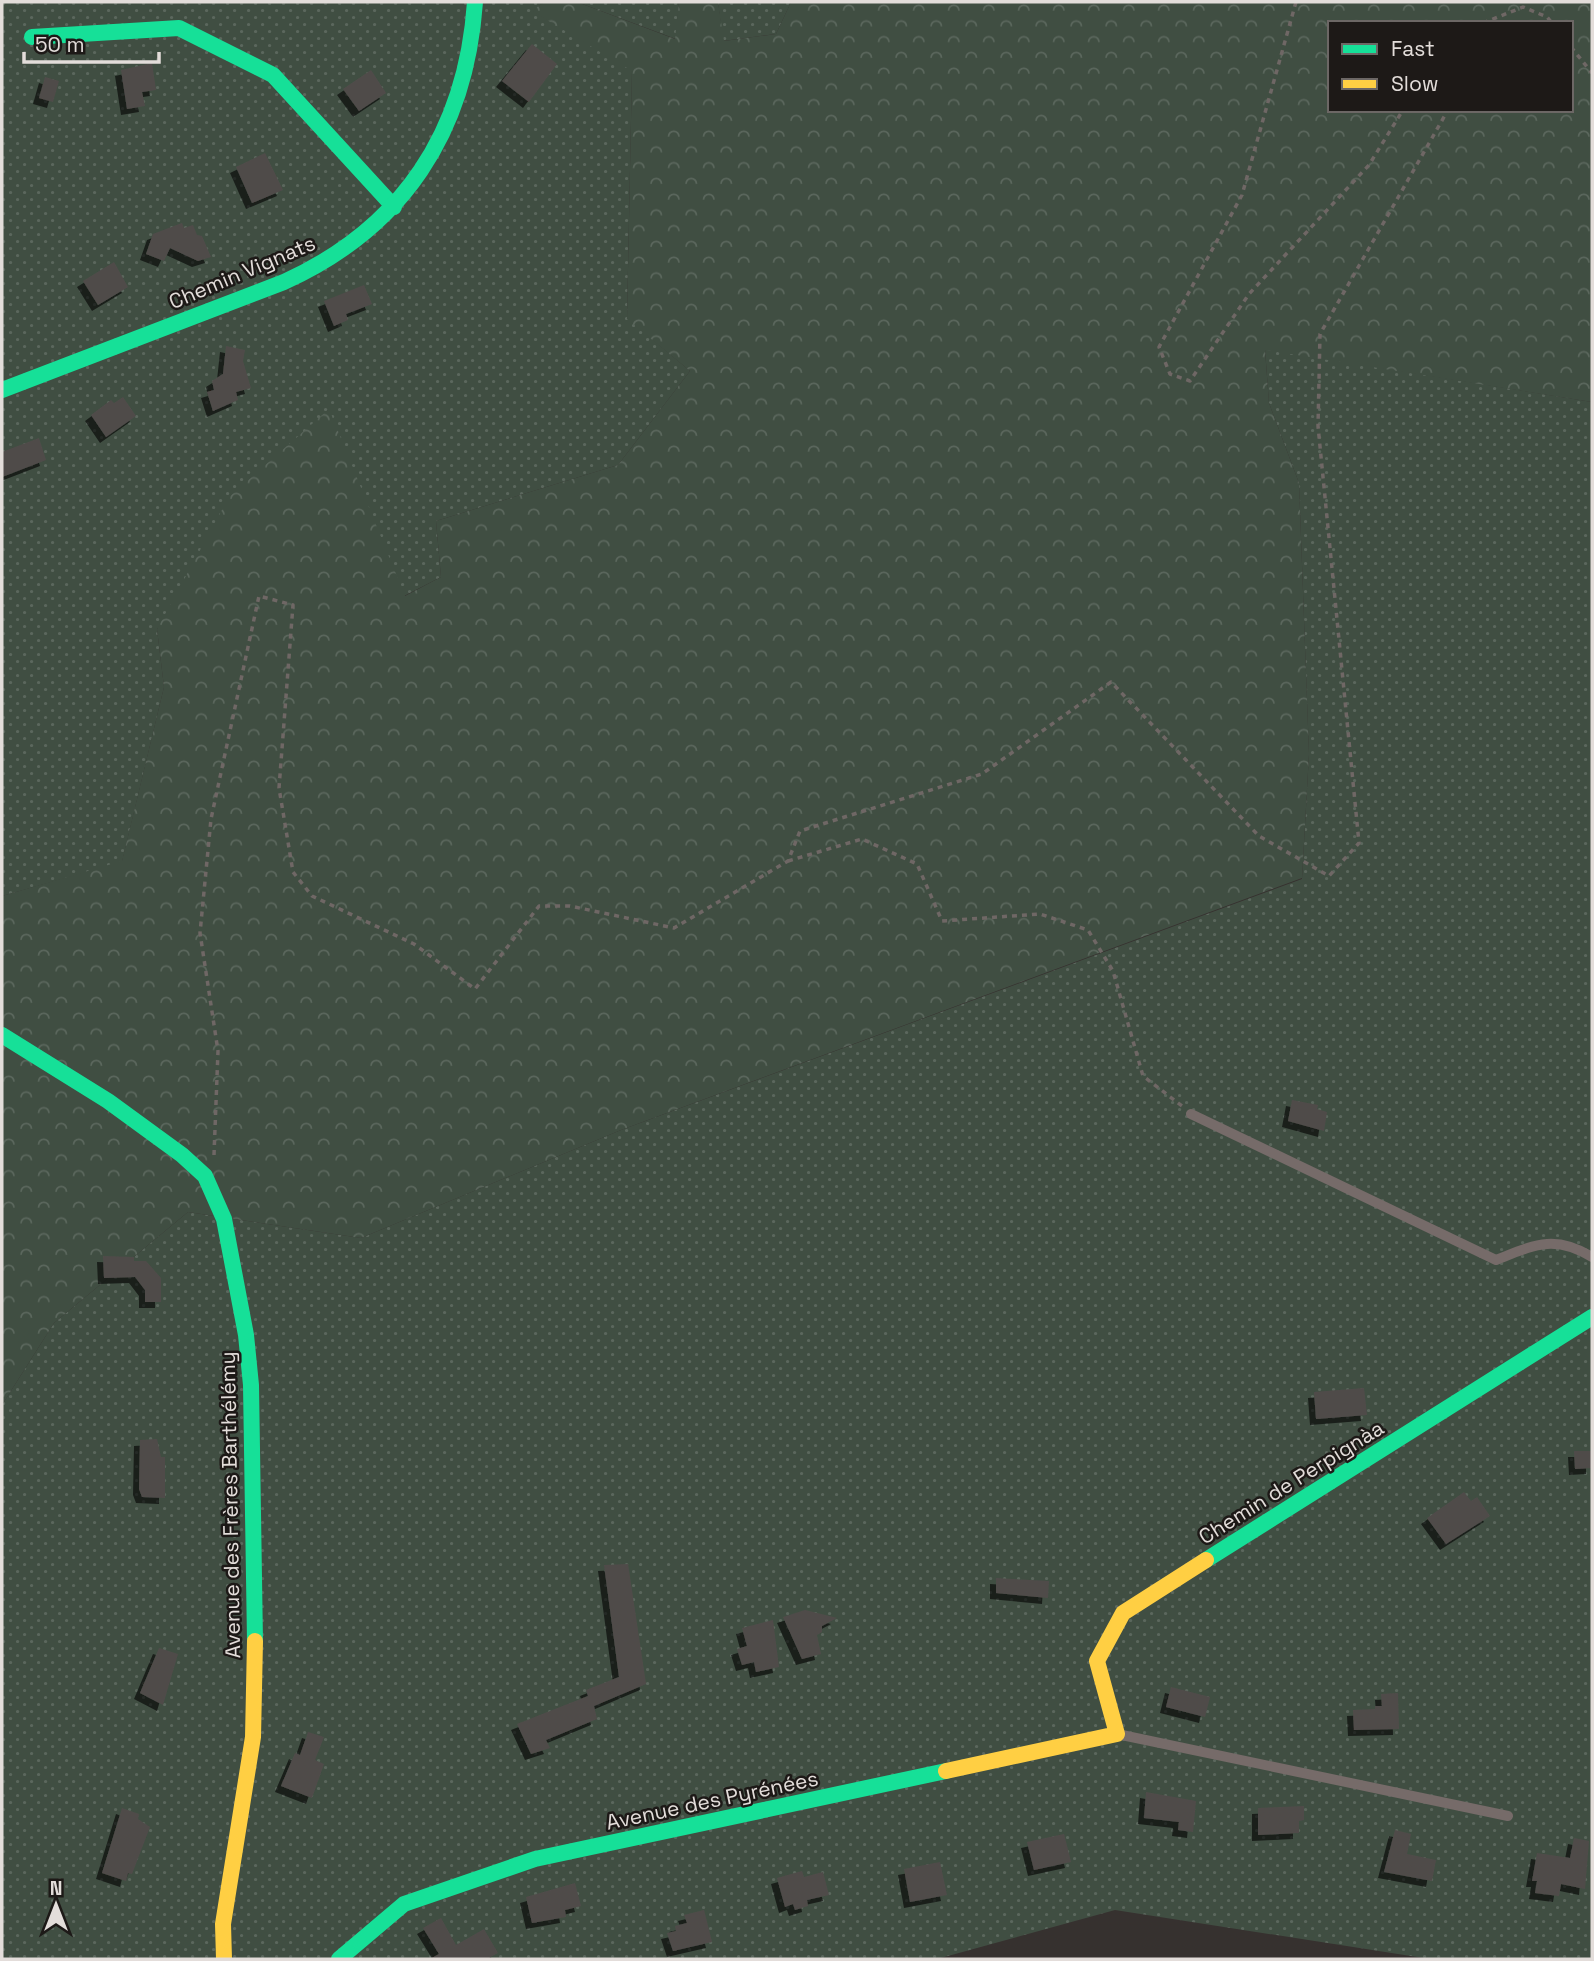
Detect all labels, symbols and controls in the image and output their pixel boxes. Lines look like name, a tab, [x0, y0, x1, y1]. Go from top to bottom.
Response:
scale bar	[24, 21, 159, 65]
legend	[1328, 21, 1573, 112]
text: 50 m	[35, 31, 85, 58]
text: Fast	[1391, 35, 1435, 62]
text: Slow	[1391, 70, 1439, 97]
street label: Chemin Vignats	[165, 229, 319, 315]
street label: Avenue des Frères Barthélémy	[214, 1351, 246, 1659]
street label: Chemin de Perpignàa	[1193, 1414, 1389, 1550]
street label: Avenue des Pyrénées	[603, 1764, 821, 1836]
north arrow	[21, 1870, 91, 1940]
text: N	[50, 1876, 62, 1901]

